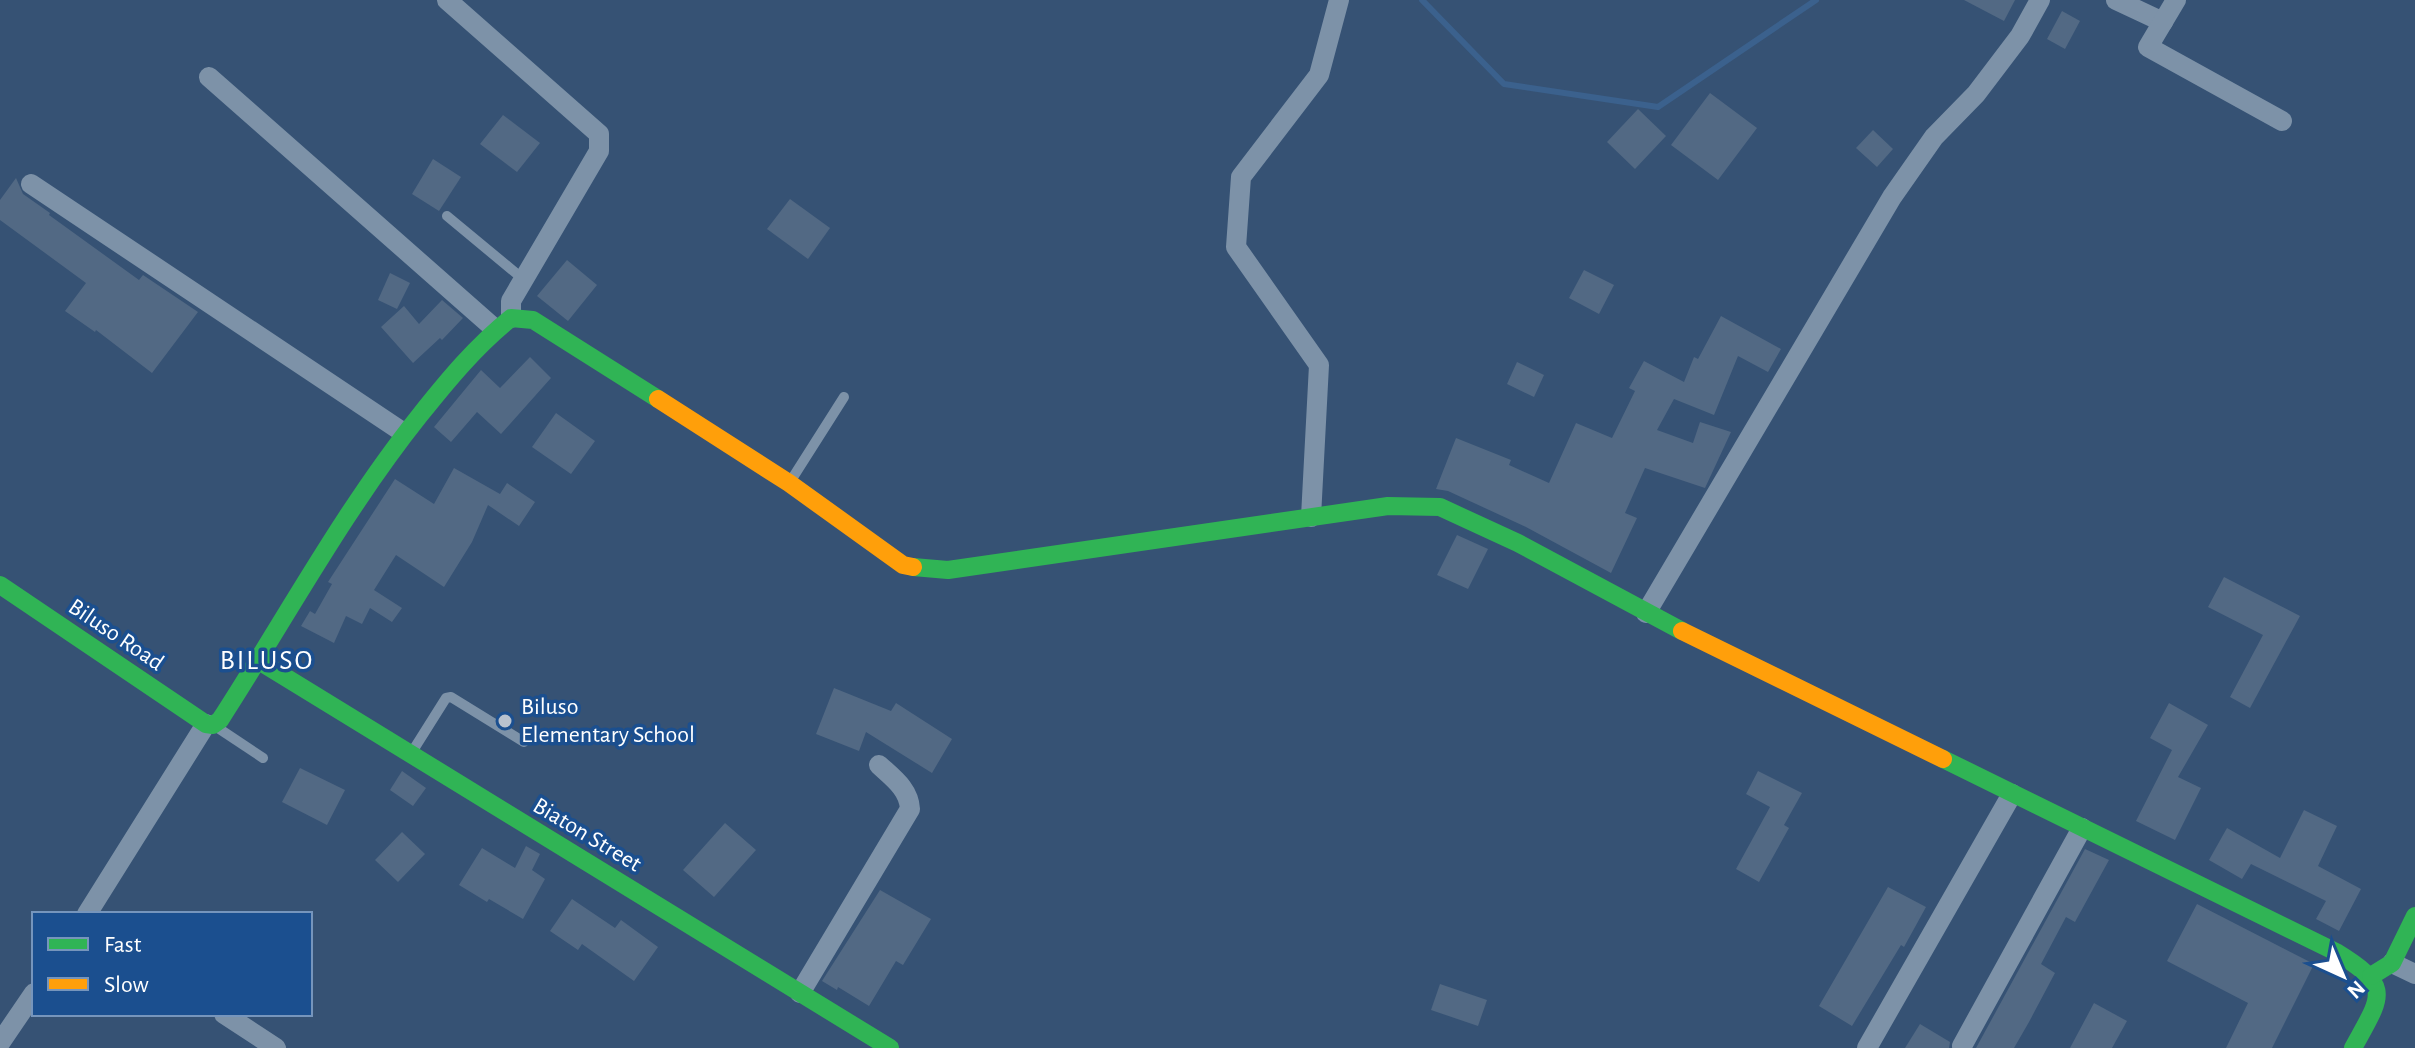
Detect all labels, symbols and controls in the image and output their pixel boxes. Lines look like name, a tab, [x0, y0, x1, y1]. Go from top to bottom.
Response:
street label: Biluso Road	[64, 595, 168, 675]
district label: BILUSO	[220, 647, 314, 675]
place label: Biluso Elementary School	[521, 695, 695, 747]
marker: Biluso Elementary School	[496, 712, 514, 730]
street label: Biaton Street	[529, 793, 646, 877]
legend	[32, 912, 312, 1016]
text: Fast	[104, 933, 142, 957]
north arrow	[2303, 936, 2383, 1016]
text: Slow	[104, 973, 149, 997]
text: N	[2343, 976, 2369, 1003]

